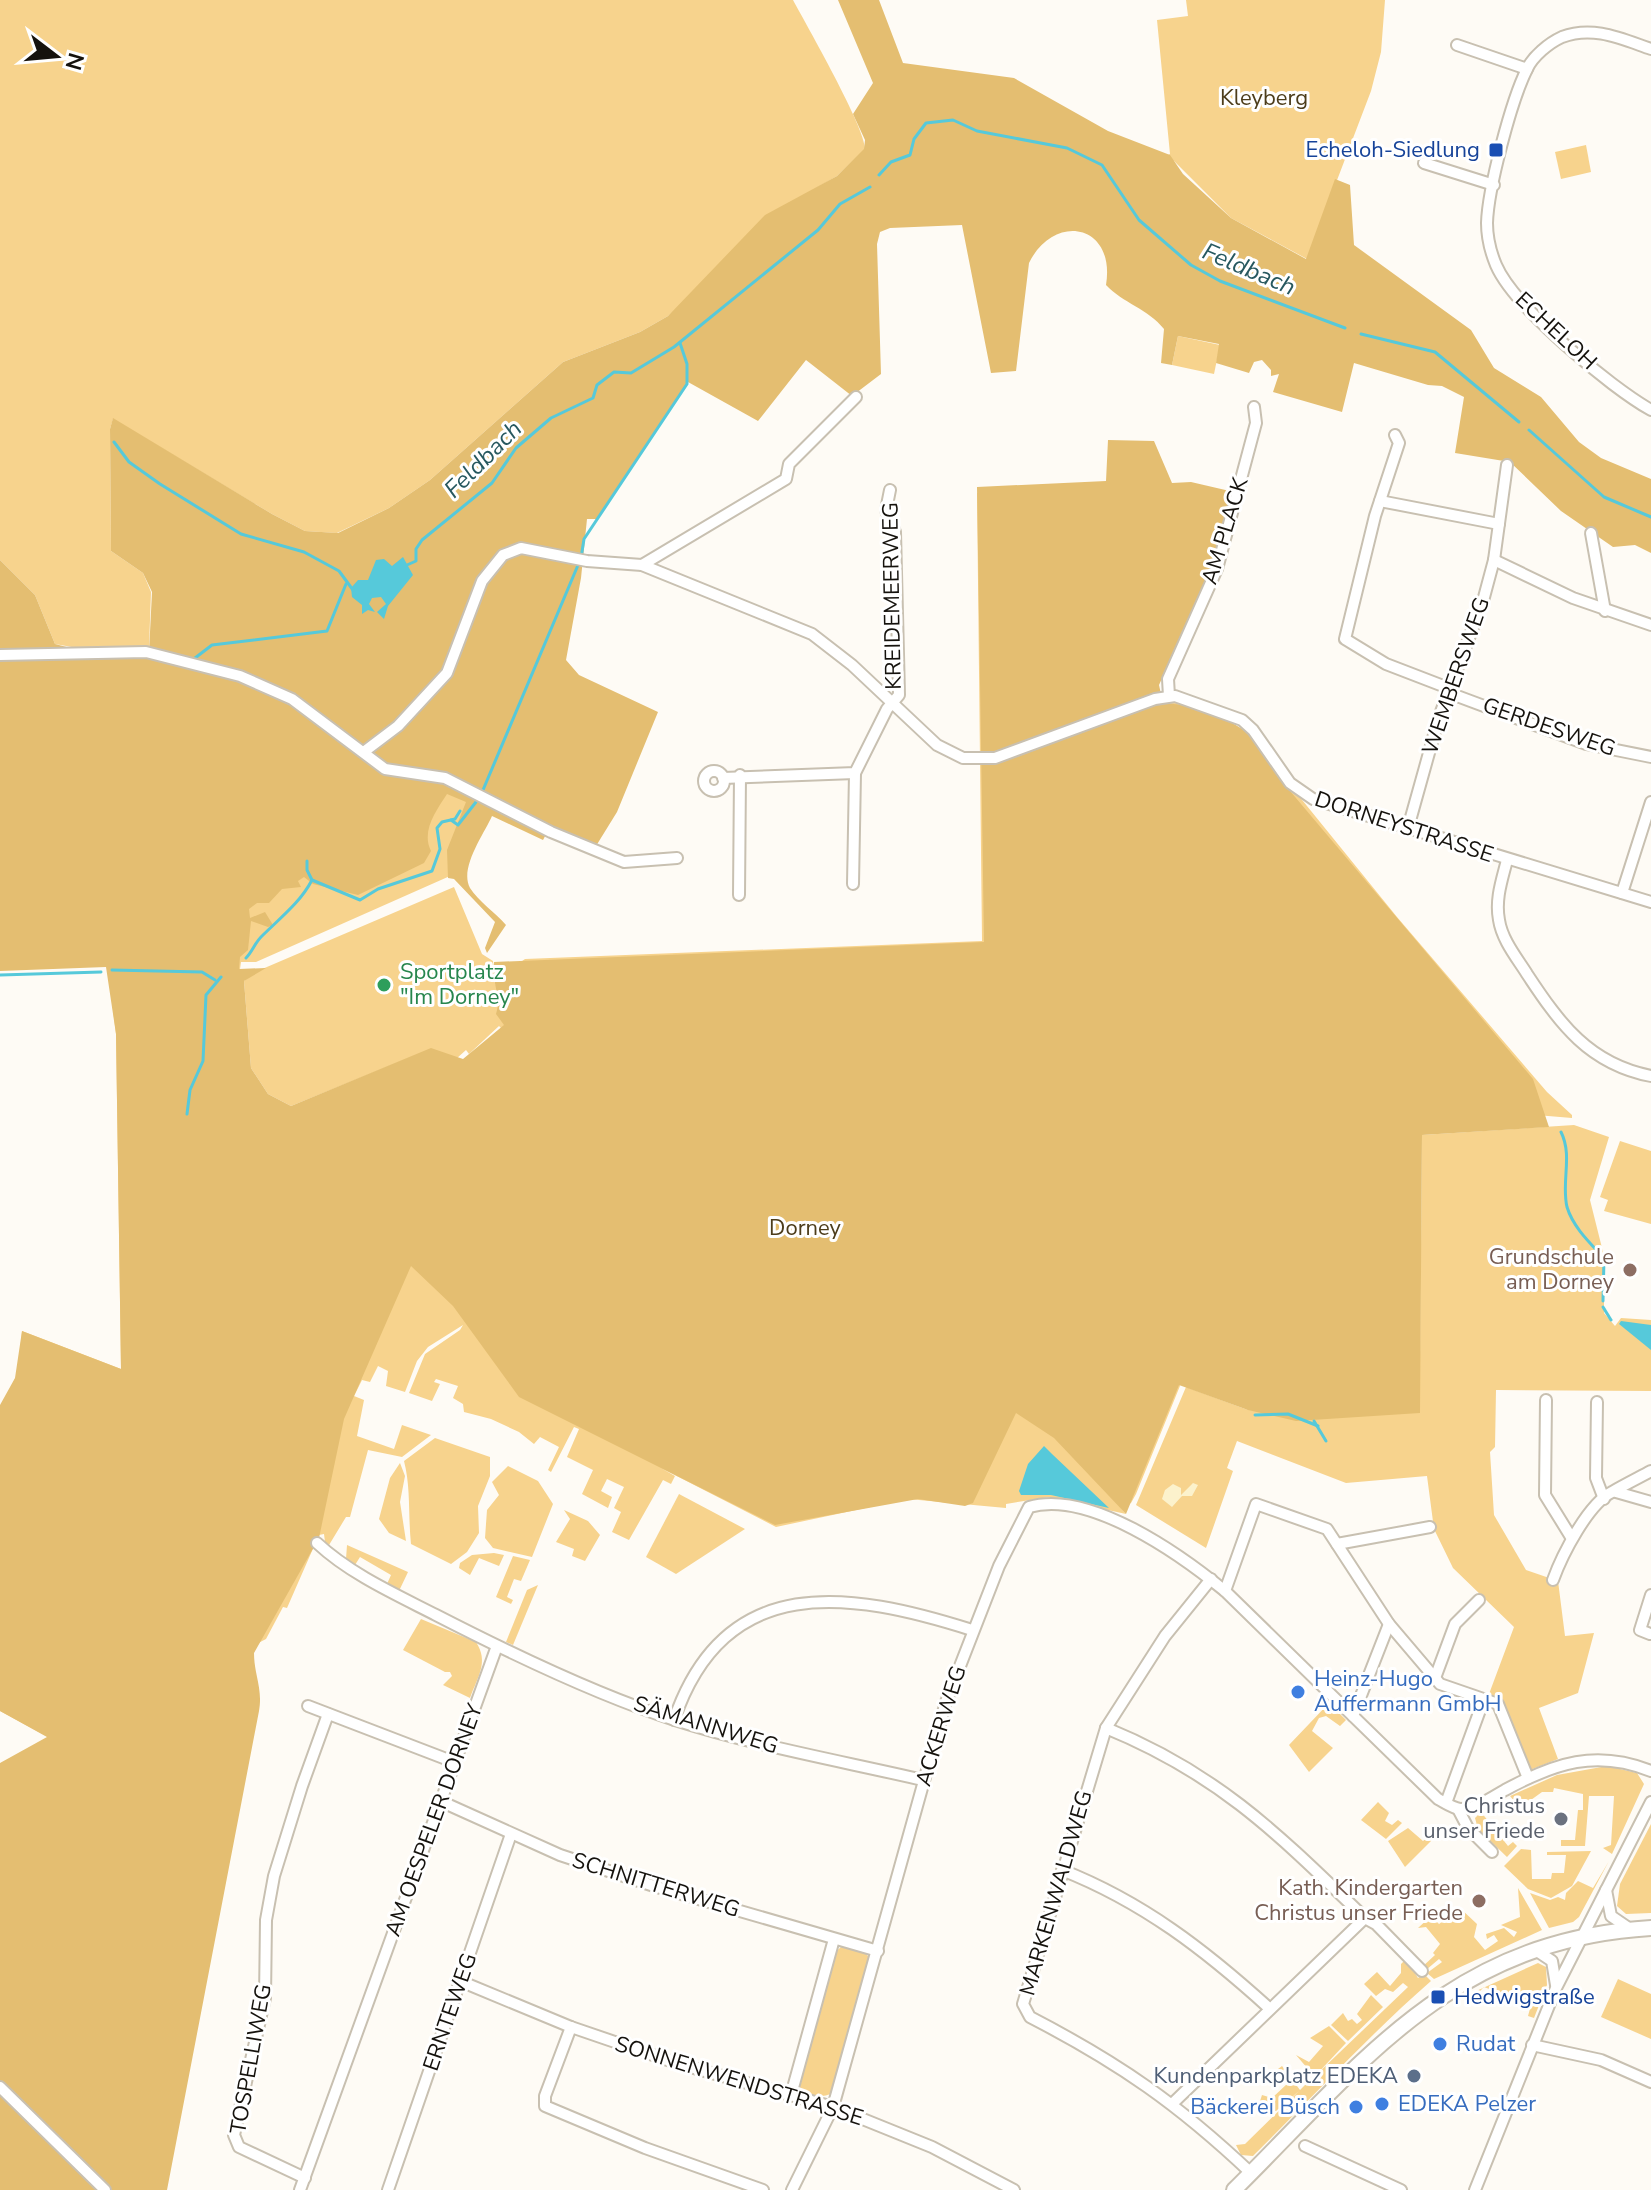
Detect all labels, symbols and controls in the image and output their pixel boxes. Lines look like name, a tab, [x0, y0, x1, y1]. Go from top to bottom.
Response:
north arrow	[16, 16, 96, 96]
text: N	[58, 49, 91, 73]
park label: Kleyberg	[1220, 83, 1308, 113]
place label: Echeloh-Siedlung	[1305, 135, 1480, 165]
marker: Echeloh-Siedlung	[1487, 141, 1505, 159]
water label: Feldbach	[1198, 235, 1300, 303]
street label: ECHELOH	[1509, 285, 1603, 377]
water label: Feldbach	[437, 413, 529, 505]
street label: AM PLACK	[1195, 473, 1256, 588]
street label: KREIDEMEERWEG	[875, 502, 909, 690]
street label: WEMBERSWEG	[1415, 593, 1497, 759]
street label: GERDESWEG	[1479, 690, 1619, 764]
street label: DORNEYSTRASSE	[1311, 784, 1497, 870]
place label: Sportplatz "Im Dorney"	[400, 957, 519, 1012]
marker: Sportplatz "Im Dorney"	[375, 976, 393, 994]
park label: Dorney	[769, 1213, 842, 1243]
place label: Grundschule am Dorney	[1489, 1242, 1615, 1297]
marker: Grundschule am Dorney	[1621, 1261, 1639, 1279]
street label: ACKERWEG	[908, 1662, 974, 1790]
place label: Heinz-Hugo Auffermann GmbH	[1314, 1664, 1501, 1719]
marker: Heinz-Hugo Auffermann GmbH	[1289, 1683, 1307, 1701]
street label: SÄMANNWEG	[630, 1689, 782, 1761]
street label: AM OESPELER DORNEY	[378, 1699, 490, 1940]
street label: MARKENWALDWEG	[1012, 1787, 1100, 1999]
place label: Christus unser Friede	[1423, 1791, 1545, 1846]
marker: Christus unser Friede	[1552, 1810, 1570, 1828]
street label: SCHNITTERWEG	[568, 1845, 744, 1925]
place label: Kath. Kindergarten Christus unser Friede	[1254, 1873, 1463, 1928]
marker: Kath. Kindergarten Christus unser Friede	[1470, 1892, 1488, 1910]
street label: ERNTEWEG	[416, 1949, 484, 2075]
street label: TOSPELLIWEG	[223, 1982, 279, 2136]
place label: Hedwigstraße	[1454, 1982, 1595, 2012]
marker: Hedwigstraße	[1429, 1988, 1447, 2006]
street label: SONNENWENDSTRASSE	[611, 2029, 867, 2133]
place label: Rudat	[1456, 2029, 1516, 2059]
marker: Rudat	[1431, 2035, 1449, 2053]
place label: Kundenparkplatz EDEKA	[1154, 2061, 1398, 2091]
marker: Kundenparkplatz EDEKA	[1405, 2067, 1423, 2085]
place label: EDEKA Pelzer	[1398, 2089, 1536, 2119]
place label: Bäckerei Büsch	[1190, 2092, 1340, 2122]
marker: EDEKA Pelzer	[1373, 2095, 1391, 2113]
marker: Bäckerei Büsch	[1347, 2098, 1365, 2116]

